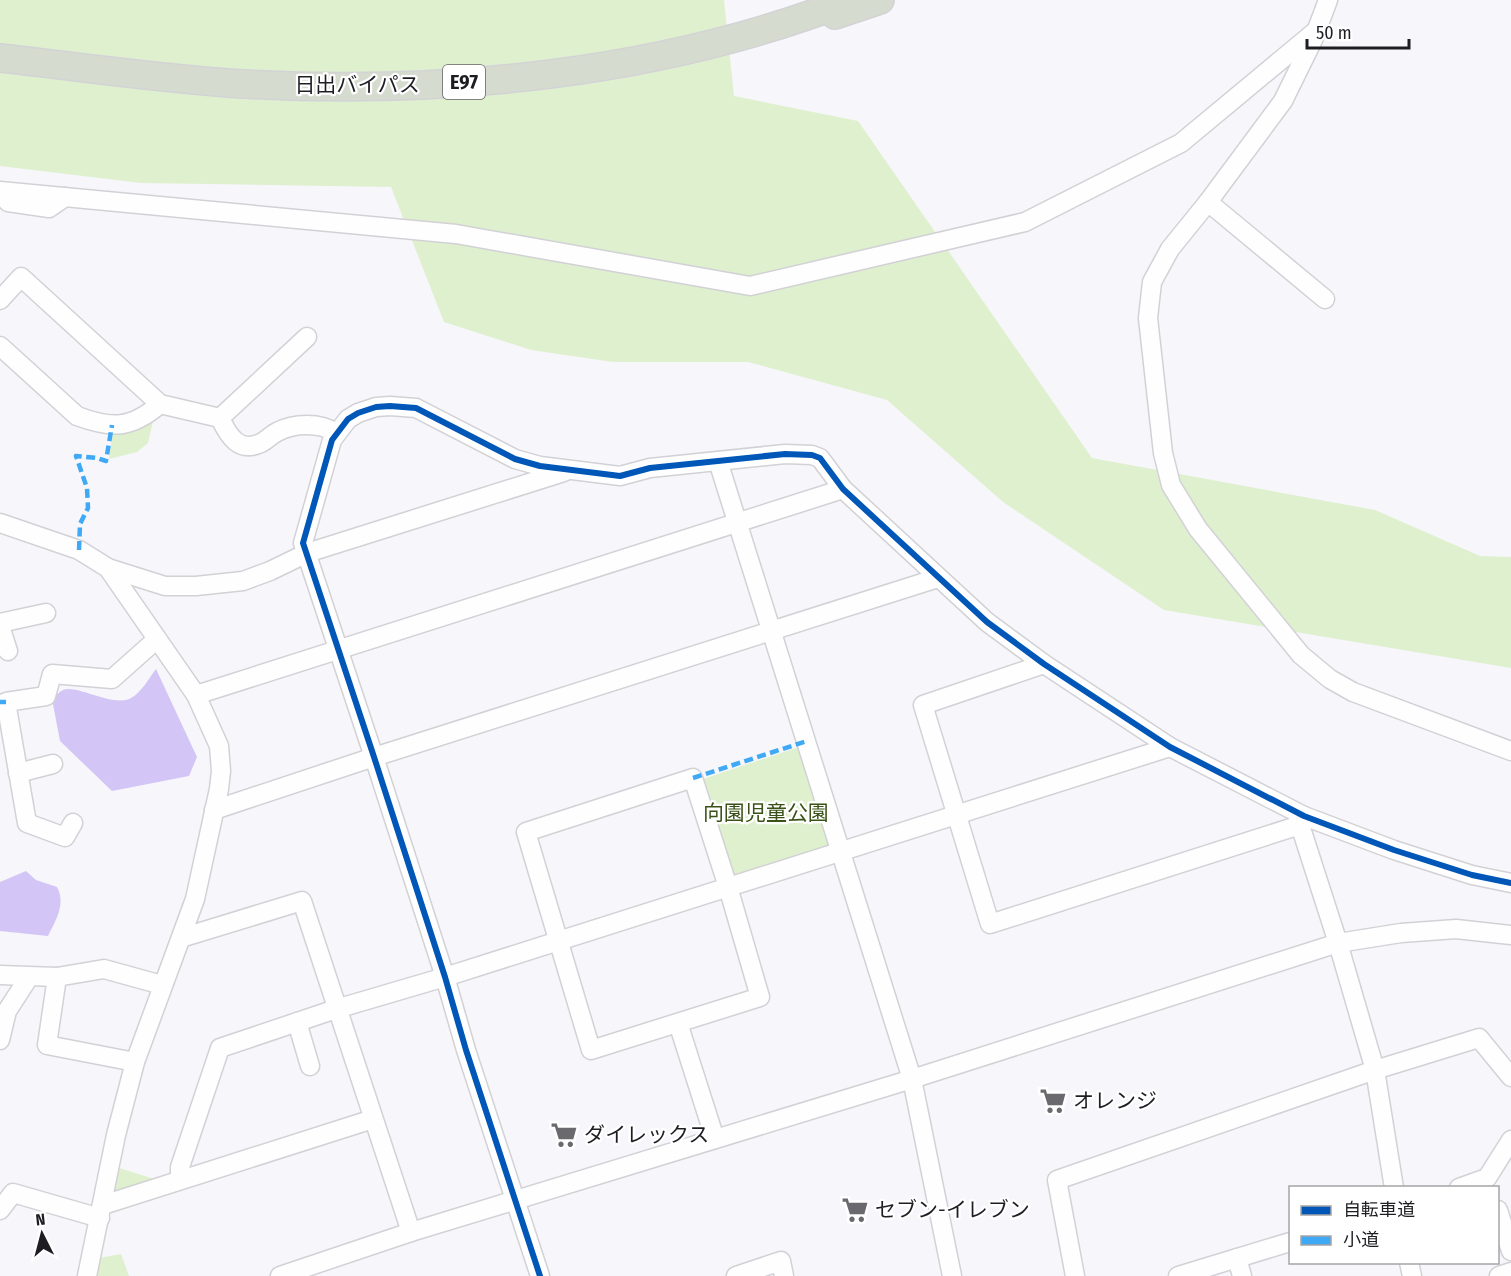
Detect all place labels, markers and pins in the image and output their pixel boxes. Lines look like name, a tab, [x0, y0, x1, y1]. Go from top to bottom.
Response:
supermarket icon: オレンジ	[1038, 1086, 1068, 1116]
place label: オレンジ	[1073, 1088, 1157, 1114]
supermarket icon: ダイレックス	[549, 1120, 579, 1150]
place label: ダイレックス	[584, 1122, 709, 1148]
supermarket icon: セブン-イレブン	[840, 1195, 870, 1225]
place label: セブン-イレブン	[875, 1197, 1030, 1223]

